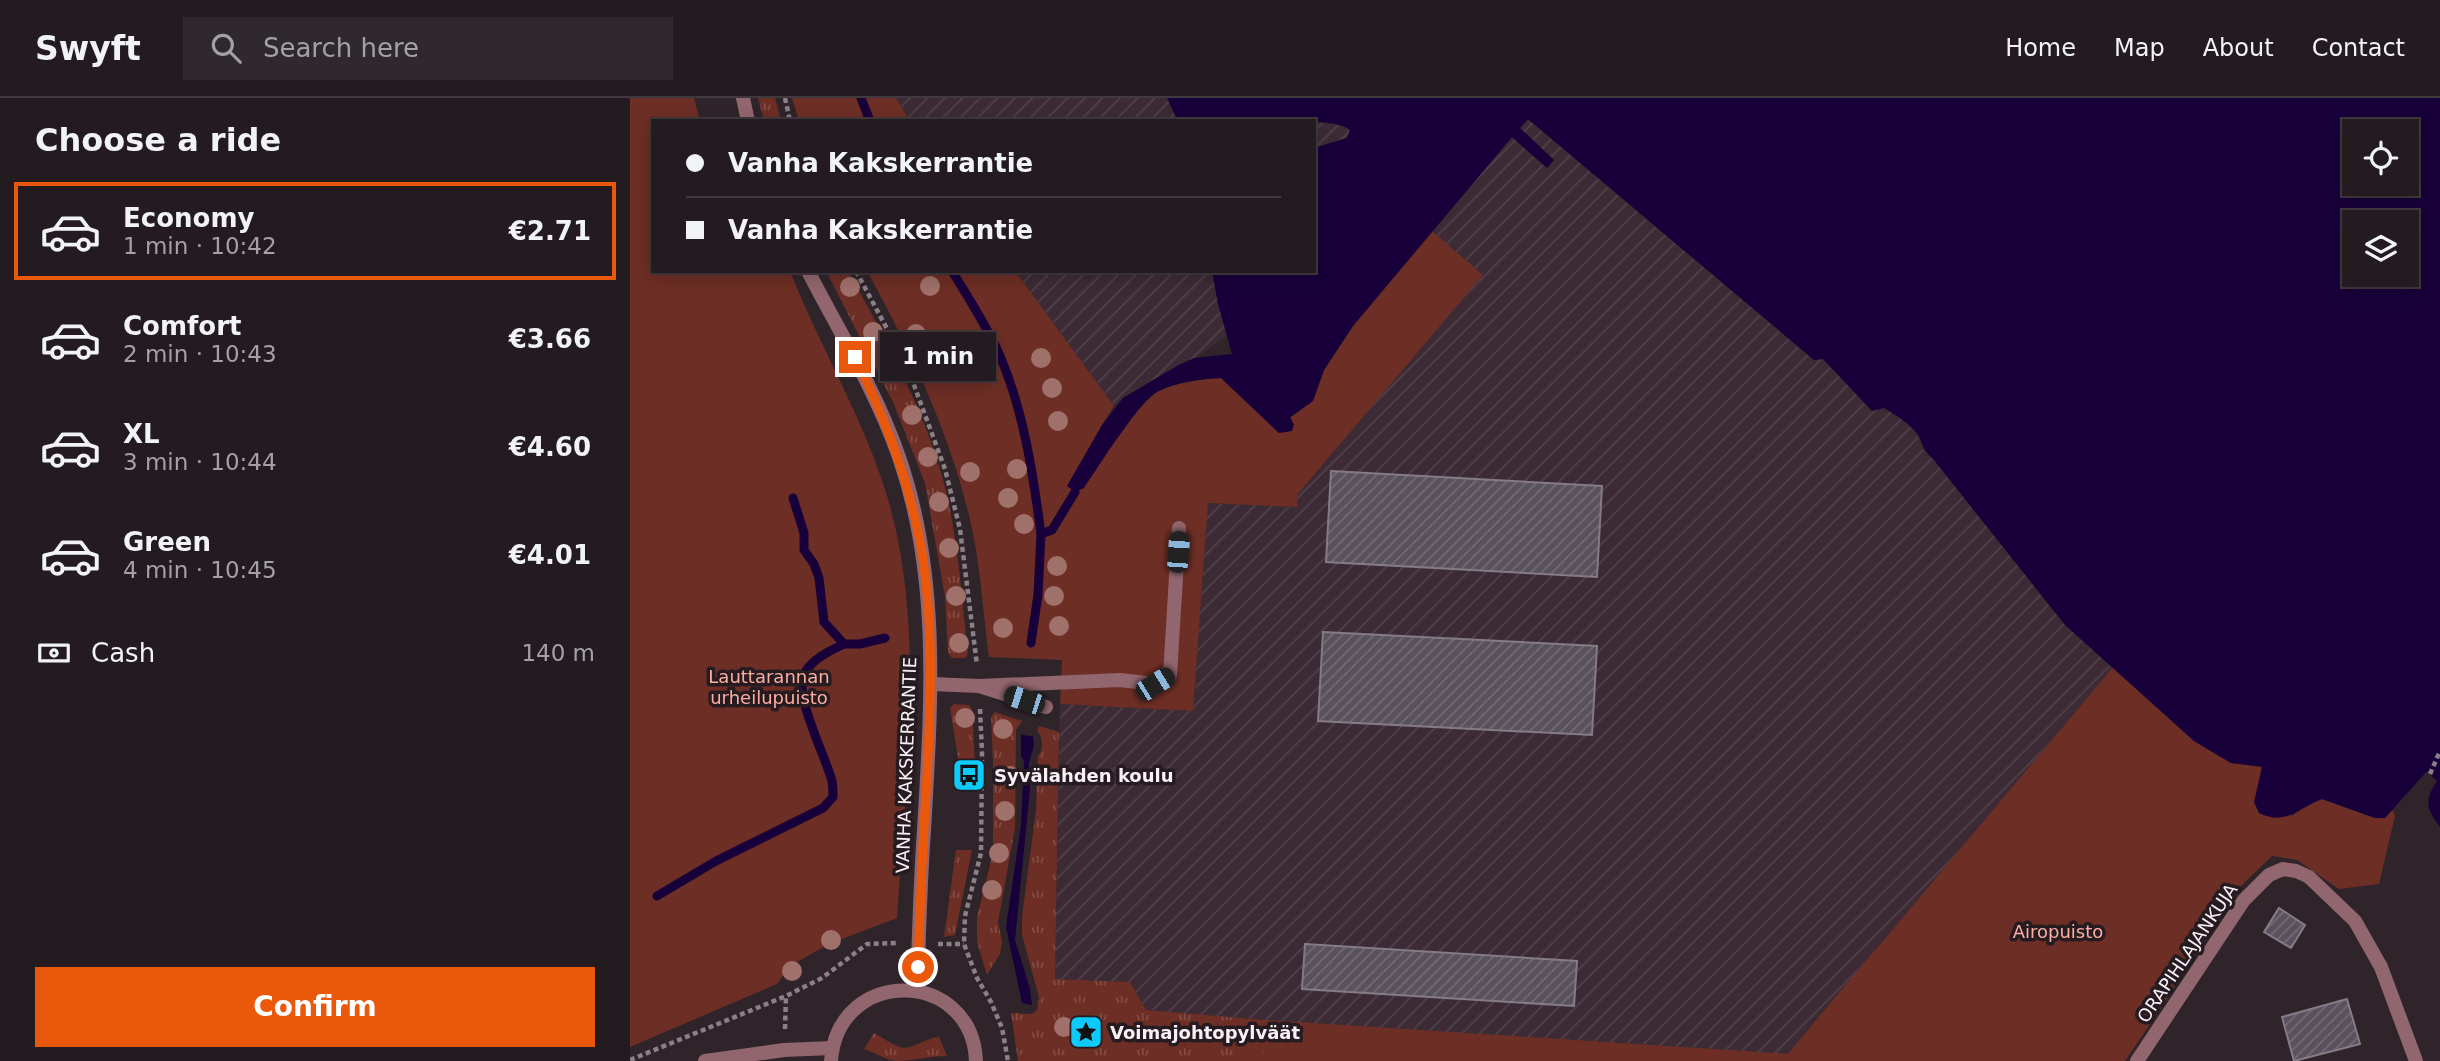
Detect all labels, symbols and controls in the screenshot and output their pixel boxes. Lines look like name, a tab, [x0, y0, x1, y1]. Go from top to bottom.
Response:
search box	[183, 17, 673, 80]
text: Swyft	[35, 29, 141, 68]
icon: search	[207, 29, 245, 67]
text: Search here	[263, 33, 419, 63]
text: Home	[2005, 34, 2076, 62]
text: Map	[2114, 34, 2165, 62]
text: About	[2203, 34, 2274, 62]
text: Contact	[2312, 34, 2405, 62]
map controls	[2342, 119, 2419, 287]
button: locate	[2342, 119, 2419, 196]
text: Choose a ride	[35, 121, 281, 159]
text: Vanha Kakskerrantie	[728, 148, 1033, 178]
icon: car	[39, 200, 102, 263]
text: Economy	[123, 203, 254, 233]
button: layers	[2342, 210, 2419, 287]
text: Vanha Kakskerrantie	[728, 215, 1033, 245]
text: €2.71	[509, 216, 591, 246]
text: 1 min · 10:42	[123, 233, 277, 259]
icon: car	[39, 308, 102, 371]
text: Comfort	[123, 311, 241, 341]
text: €3.66	[509, 324, 591, 354]
callout: 1 min	[880, 332, 995, 382]
text: 2 min · 10:43	[123, 341, 277, 367]
route end	[839, 341, 871, 373]
text: 1 min	[902, 343, 974, 369]
icon: car	[39, 416, 102, 479]
text: XL	[123, 419, 160, 449]
text: €4.60	[509, 432, 591, 462]
text: 3 min · 10:44	[123, 449, 277, 475]
icon: car	[39, 524, 102, 587]
text: Green	[123, 527, 211, 557]
car	[1167, 530, 1190, 574]
text: €4.01	[509, 540, 591, 570]
text: 4 min · 10:45	[123, 557, 277, 583]
icon: cash	[35, 634, 73, 672]
text: Cash	[91, 638, 155, 668]
text: 140 m	[521, 640, 595, 666]
street label: VANHA KAKSKERRANTIE	[892, 656, 920, 874]
car	[1132, 664, 1179, 704]
park label: Lauttarannan urheilupuisto	[708, 666, 830, 708]
car	[1001, 684, 1048, 716]
bus stop icon: Syvälahden koulu	[950, 756, 988, 794]
place label: Syvälahden koulu	[994, 765, 1174, 786]
street label: ORAPIHLAJANKUJA	[2133, 879, 2242, 1027]
park label: Airopuisto	[2013, 921, 2103, 942]
route start	[902, 951, 934, 983]
button: Confirm	[35, 967, 595, 1047]
place icon: Voimajohtopylväät	[1067, 1013, 1105, 1051]
place label: Voimajohtopylväät	[1110, 1022, 1301, 1043]

